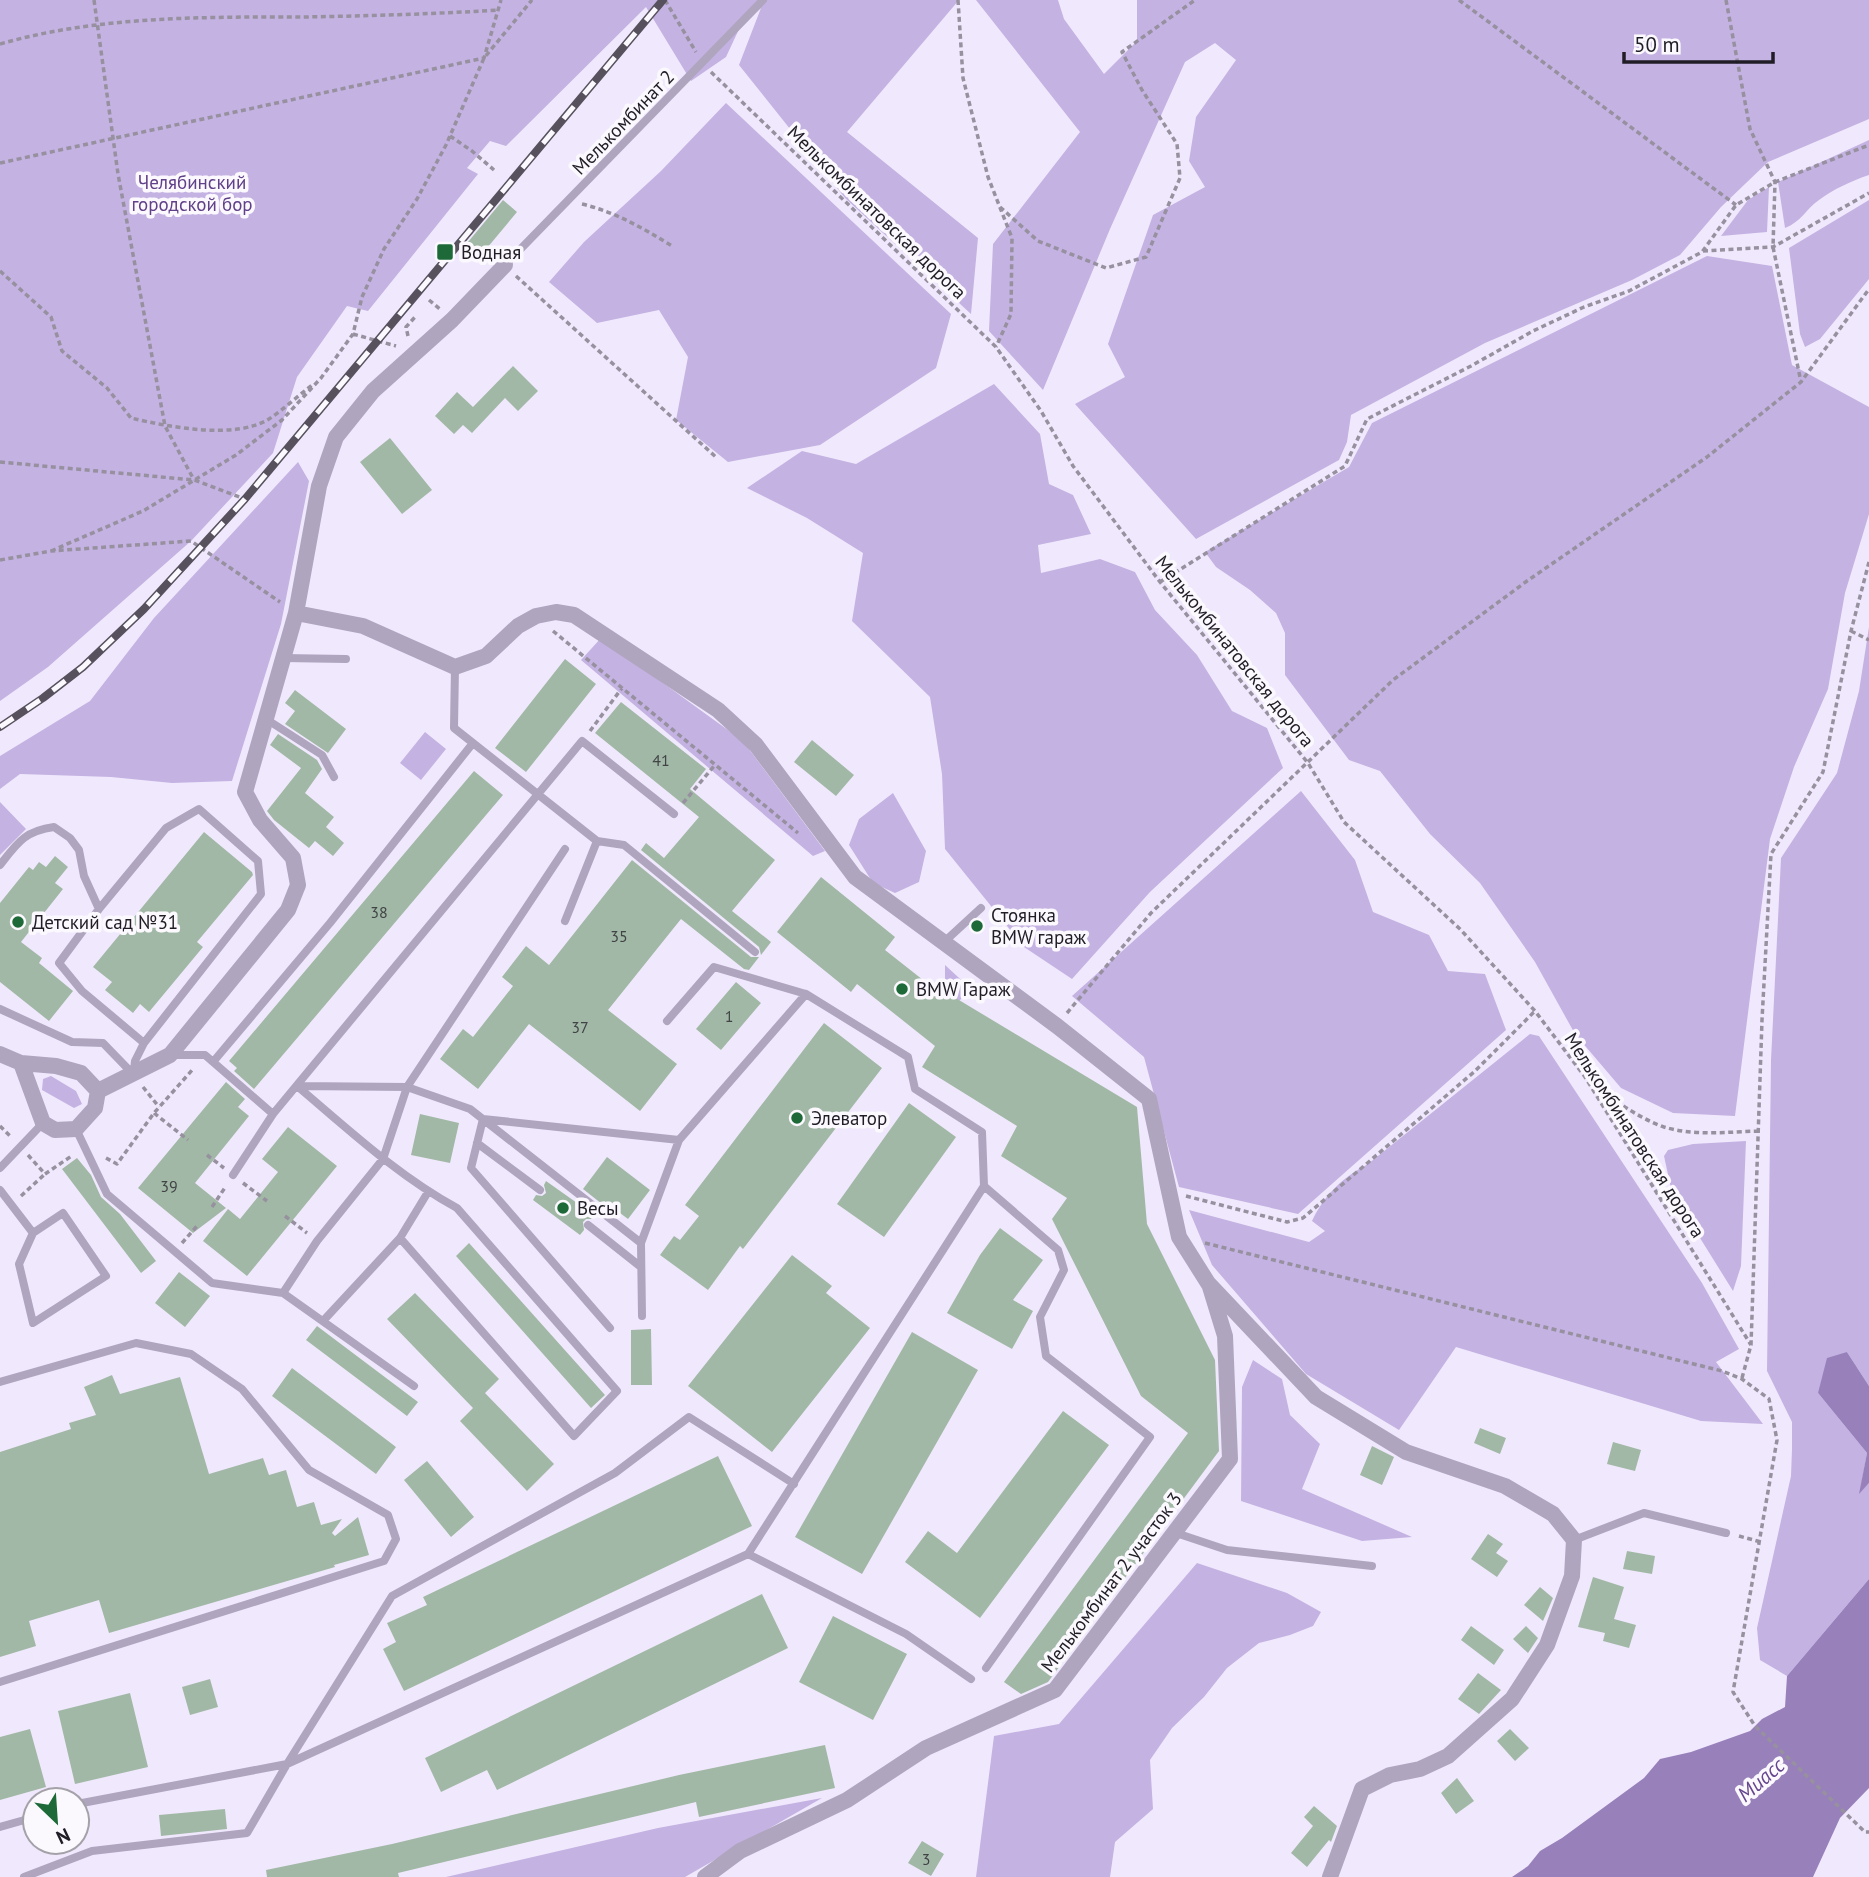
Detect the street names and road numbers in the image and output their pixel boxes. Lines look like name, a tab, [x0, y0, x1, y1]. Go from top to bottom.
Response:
street label: Мелькомбинат 2	[567, 65, 679, 179]
street label: Мелькомбинатовская дорога	[782, 120, 972, 304]
street label: Мелькомбинатовская дорога	[1150, 550, 1320, 752]
street label: Мелькомбинатовская дорога	[1560, 1028, 1710, 1242]
street label: Мелькомбинат 2 участок 3	[1035, 1487, 1187, 1677]

